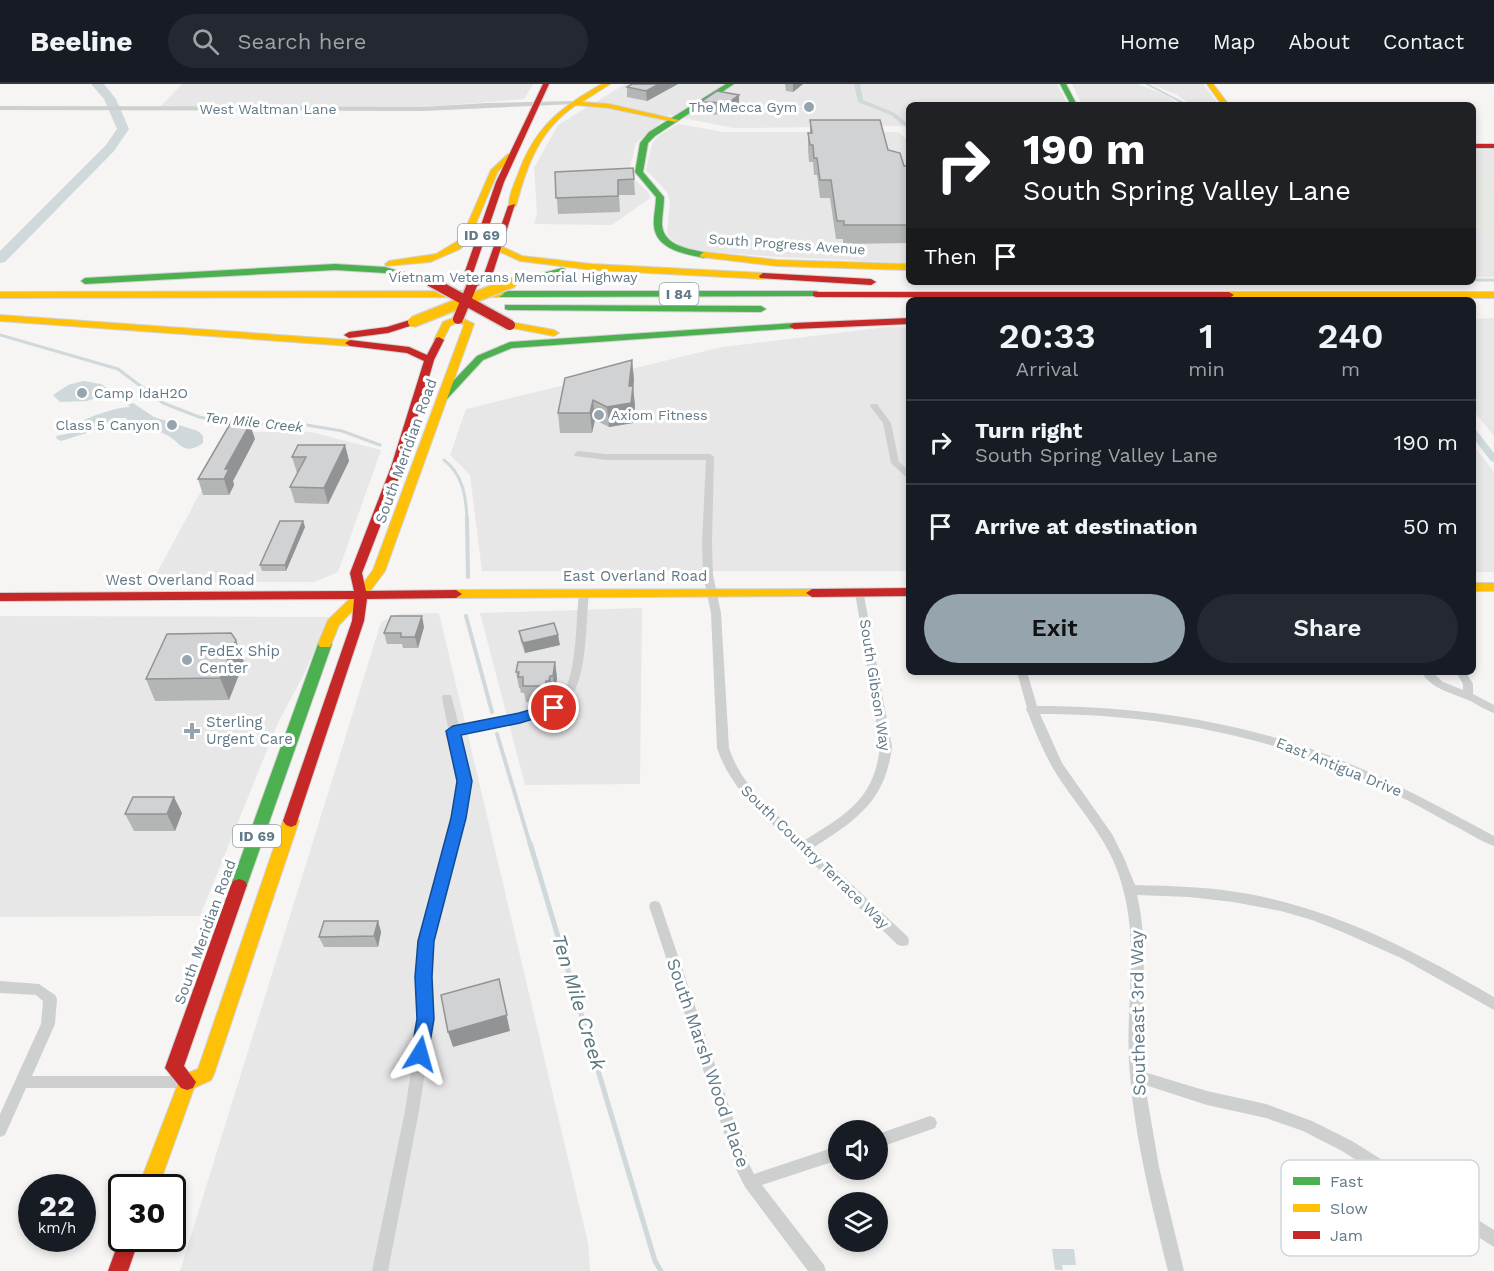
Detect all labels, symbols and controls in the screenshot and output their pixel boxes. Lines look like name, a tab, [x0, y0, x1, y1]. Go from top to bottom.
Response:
search box	[168, 14, 588, 68]
text: Beeline	[30, 25, 132, 58]
icon: search	[189, 25, 222, 58]
text: Search here	[237, 29, 366, 54]
text: Home	[1120, 29, 1180, 54]
text: Map	[1213, 29, 1256, 54]
text: About	[1289, 29, 1350, 54]
text: Contact	[1383, 29, 1464, 54]
place label: The Mecca Gym	[689, 99, 797, 115]
marker: The Mecca Gym	[802, 100, 816, 114]
street label: West Waltman Lane	[199, 101, 337, 117]
text: 190 m	[1023, 125, 1146, 174]
icon: right	[924, 126, 1002, 204]
text: South Spring Valley Lane	[1023, 175, 1351, 207]
road number: ID 69	[458, 224, 506, 246]
street label: South Progress Avenue	[708, 231, 866, 257]
icon: arrive	[989, 240, 1022, 273]
text: Then	[924, 244, 977, 269]
street label: Vietnam Veterans Memorial Highway	[388, 269, 638, 285]
road number: I 84	[660, 283, 698, 305]
text: 20:33	[998, 315, 1096, 357]
text: 1	[1199, 315, 1214, 357]
text: 240	[1317, 315, 1384, 357]
text: Arrival	[1016, 357, 1078, 381]
text: min	[1188, 357, 1225, 381]
text: m	[1341, 357, 1360, 381]
street label: South Meridian Road	[371, 376, 441, 526]
place label: Camp IdaH2O	[94, 385, 188, 401]
marker: Camp IdaH2O	[75, 386, 89, 400]
place label: Axiom Fitness	[611, 407, 708, 423]
marker: Axiom Fitness	[592, 408, 606, 422]
water label: Ten Mile Creek	[204, 409, 304, 435]
place label: Class 5 Canyon	[55, 417, 160, 433]
marker: Class 5 Canyon	[165, 418, 179, 432]
text: Turn right	[975, 418, 1082, 443]
icon: right	[924, 426, 957, 459]
text: 190 m	[1394, 430, 1458, 455]
text: South Spring Valley Lane	[975, 443, 1218, 467]
icon: arrive	[924, 510, 957, 543]
text: Arrive at destination	[975, 514, 1198, 539]
text: 50 m	[1403, 514, 1458, 539]
street label: East Overland Road	[563, 567, 707, 585]
street label: West Overland Road	[105, 571, 255, 589]
button: Exit	[924, 594, 1185, 663]
button: Share	[1197, 594, 1458, 663]
street label: South Gibson Way	[856, 618, 894, 753]
place label: FedEx Ship Center	[199, 642, 280, 677]
marker: FedEx Ship Center	[180, 653, 194, 667]
pin	[528, 682, 579, 733]
icon: arrive	[537, 691, 570, 724]
place label: Sterling Urgent Care	[206, 713, 293, 748]
marker: Sterling Urgent Care	[183, 722, 201, 740]
street label: East Antigua Drive	[1274, 734, 1404, 800]
street label: South Country Terrace Way	[737, 781, 893, 933]
road number: ID 69	[233, 825, 281, 847]
street label: South Meridian Road	[170, 857, 240, 1007]
street label: Southeast 3rd Way	[1126, 929, 1149, 1096]
water label: Ten Mile Creek	[547, 931, 611, 1074]
street label: South Marsh Wood Place	[663, 955, 754, 1170]
position arrow	[388, 1022, 452, 1086]
map controls	[828, 1120, 888, 1252]
button: sound	[828, 1120, 888, 1180]
legend	[1281, 1160, 1479, 1256]
text: Fast	[1330, 1172, 1363, 1191]
speed limit sign: 30	[108, 1174, 186, 1252]
text: 22	[39, 1188, 75, 1223]
button: layers	[828, 1192, 888, 1252]
text: Slow	[1330, 1199, 1368, 1218]
text: km/h	[38, 1219, 76, 1237]
text: Jam	[1330, 1226, 1363, 1245]

